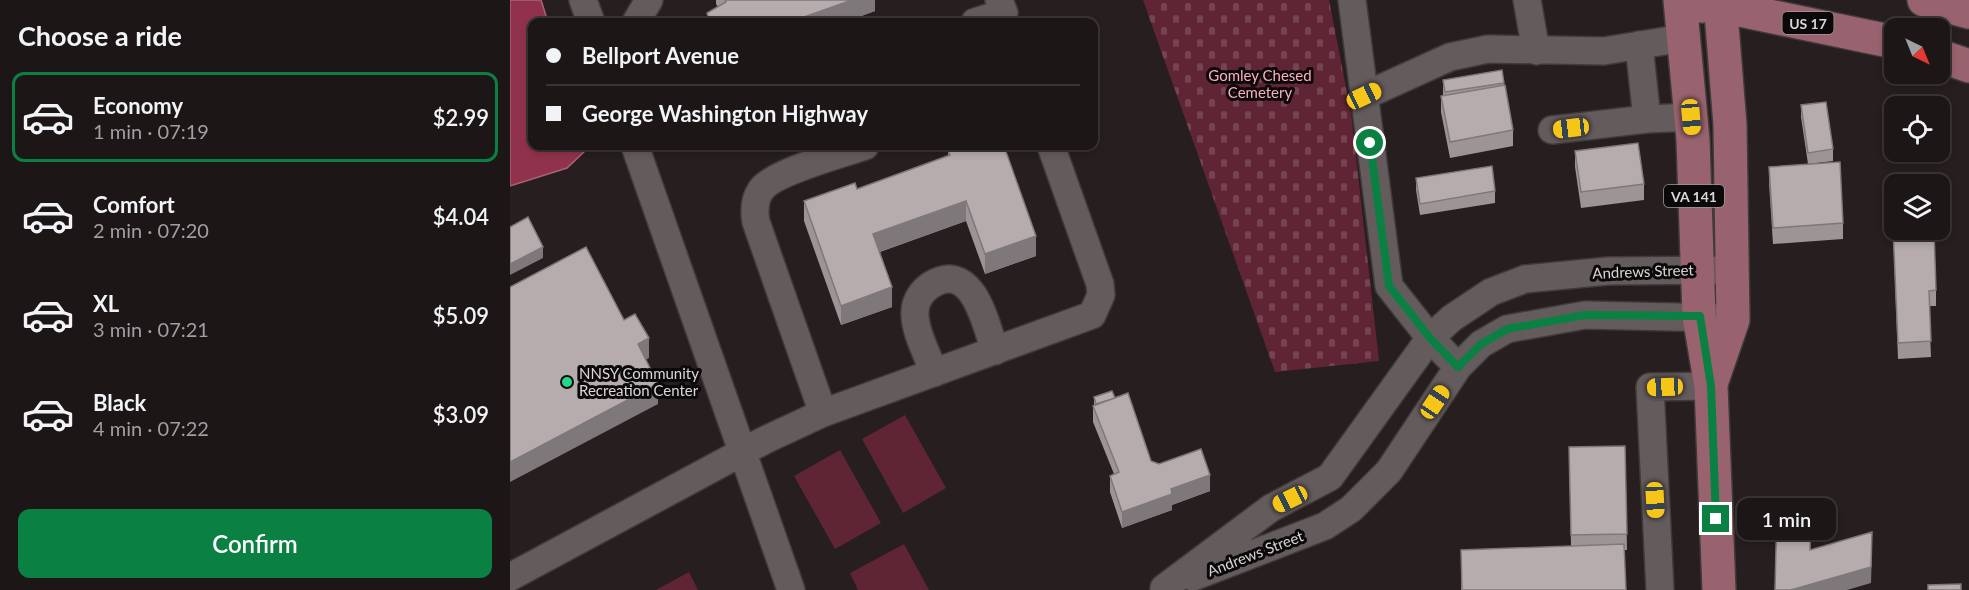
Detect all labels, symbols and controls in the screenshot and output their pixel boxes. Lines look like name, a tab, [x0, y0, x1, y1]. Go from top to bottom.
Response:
road number: US 17	[1782, 12, 1834, 34]
north arrow	[1884, 18, 1950, 84]
map controls	[1884, 18, 1950, 240]
text: Choose a ride	[18, 19, 182, 52]
text: Bellport Avenue	[582, 42, 739, 69]
park label: Gomley Chesed Cemetery	[1208, 66, 1312, 101]
car	[1344, 80, 1384, 112]
icon: car	[21, 90, 75, 144]
text: Economy	[93, 92, 183, 119]
button: locate	[1884, 96, 1950, 162]
car	[1680, 98, 1702, 136]
text: George Washington Highway	[582, 100, 868, 127]
text: $2.99	[433, 104, 489, 131]
car	[1552, 117, 1590, 139]
text: 1 min · 07:19	[93, 119, 209, 143]
route start	[1356, 129, 1383, 156]
button: layers	[1884, 174, 1950, 240]
road number: VA 141	[1664, 185, 1724, 207]
icon: car	[21, 189, 75, 243]
text: Comfort	[93, 191, 175, 218]
text: $4.04	[433, 203, 489, 230]
text: 2 min · 07:20	[93, 218, 209, 242]
street label: Andrews Street	[1592, 260, 1695, 282]
icon: car	[21, 288, 75, 342]
text: XL	[93, 290, 119, 317]
text: $5.09	[433, 302, 489, 329]
text: 3 min · 07:21	[93, 317, 209, 341]
place label: NNSY Community Recreation Center	[579, 364, 699, 399]
marker: NNSY Community Recreation Center	[560, 375, 574, 389]
car	[1647, 377, 1683, 397]
car	[1417, 382, 1453, 422]
icon: car	[21, 387, 75, 441]
text: Black	[93, 389, 146, 416]
text: $3.09	[433, 401, 489, 428]
text: 4 min · 07:22	[93, 416, 209, 440]
car	[1645, 482, 1665, 518]
car	[1270, 483, 1310, 515]
callout: 1 min	[1737, 498, 1836, 540]
route end	[1702, 505, 1729, 532]
text: 1 min	[1762, 507, 1811, 531]
button: Confirm	[18, 509, 492, 578]
street label: Andrews Street	[1204, 526, 1306, 580]

